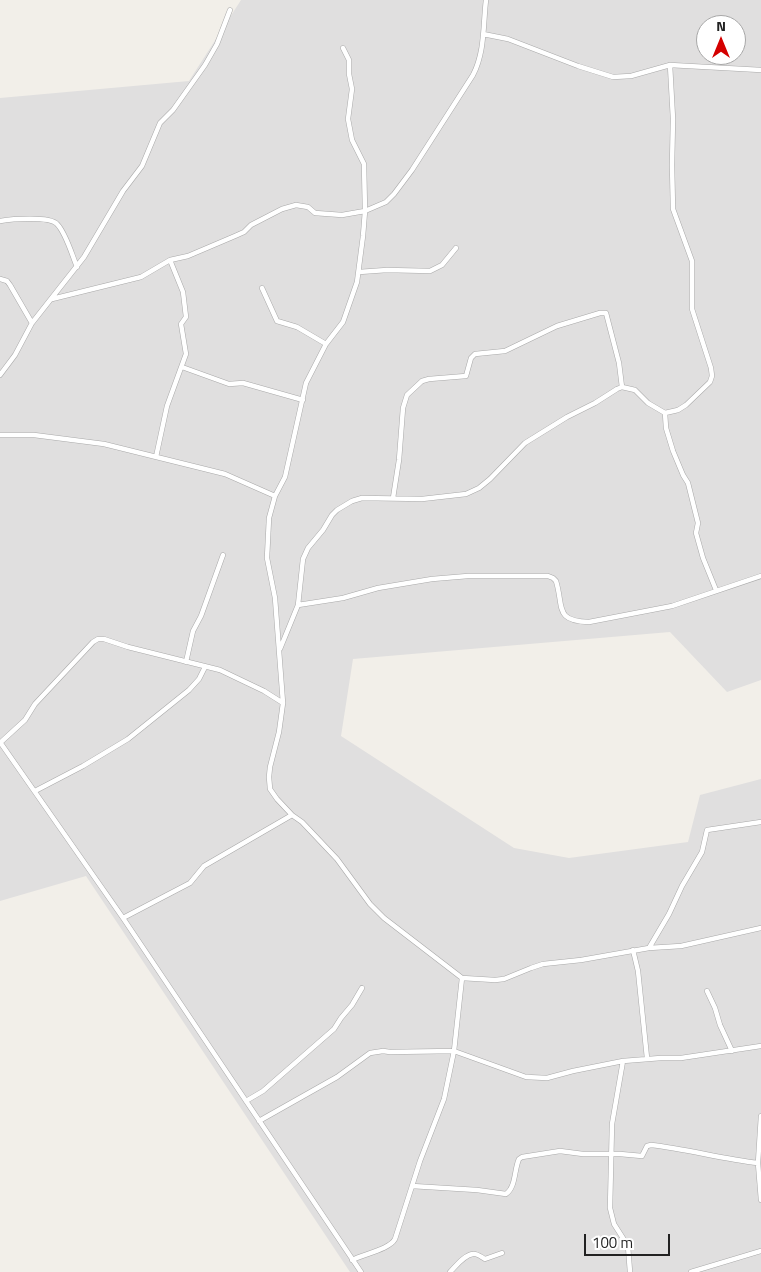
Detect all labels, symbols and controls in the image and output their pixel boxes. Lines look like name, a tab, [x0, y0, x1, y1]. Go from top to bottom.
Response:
north arrow	[696, 15, 746, 65]
text: N	[716, 15, 726, 36]
scale bar	[586, 1224, 672, 1256]
text: 100 m	[592, 1231, 633, 1254]

